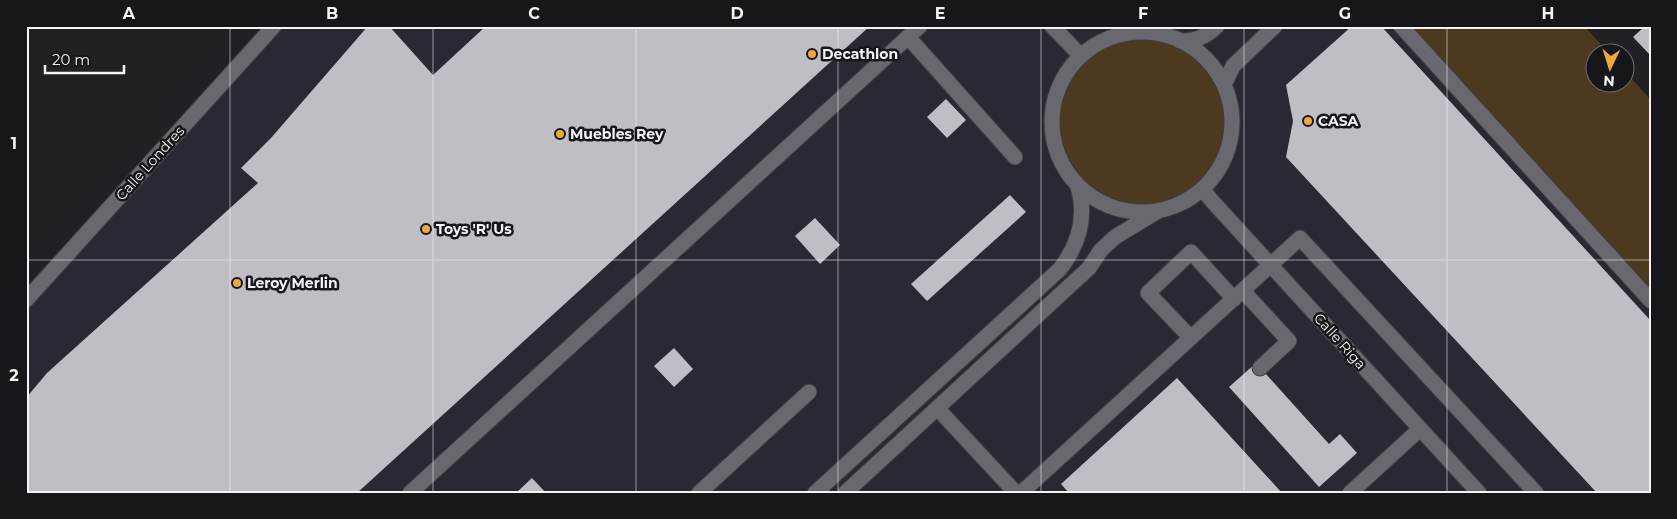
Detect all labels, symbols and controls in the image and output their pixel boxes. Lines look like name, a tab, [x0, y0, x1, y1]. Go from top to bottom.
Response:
text: A	[122, 4, 136, 23]
text: B	[326, 4, 338, 23]
text: C	[528, 4, 540, 23]
text: D	[730, 4, 744, 23]
text: E	[935, 4, 945, 23]
text: F	[1138, 4, 1148, 23]
text: G	[1339, 4, 1351, 23]
text: H	[1542, 4, 1554, 23]
scale bar	[45, 42, 124, 74]
north arrow	[1584, 42, 1634, 92]
place label: Decathlon	[822, 45, 898, 63]
marker: Decathlon	[806, 48, 818, 60]
text: 20 m	[52, 50, 90, 69]
text: N	[1603, 72, 1615, 90]
place label: CASA	[1318, 112, 1359, 130]
marker: CASA	[1302, 115, 1314, 127]
street label: Calle Londres	[112, 122, 188, 204]
place label: Muebles Rey	[570, 125, 664, 143]
marker: Muebles Rey	[554, 128, 566, 140]
text: 1	[11, 134, 17, 153]
place label: Toys 'R' Us	[436, 220, 512, 238]
marker: Toys 'R' Us	[420, 223, 432, 235]
place label: Leroy Merlin	[247, 274, 338, 292]
marker: Leroy Merlin	[231, 277, 243, 289]
street label: Calle Riga	[1310, 309, 1370, 373]
text: 2	[9, 366, 19, 385]

